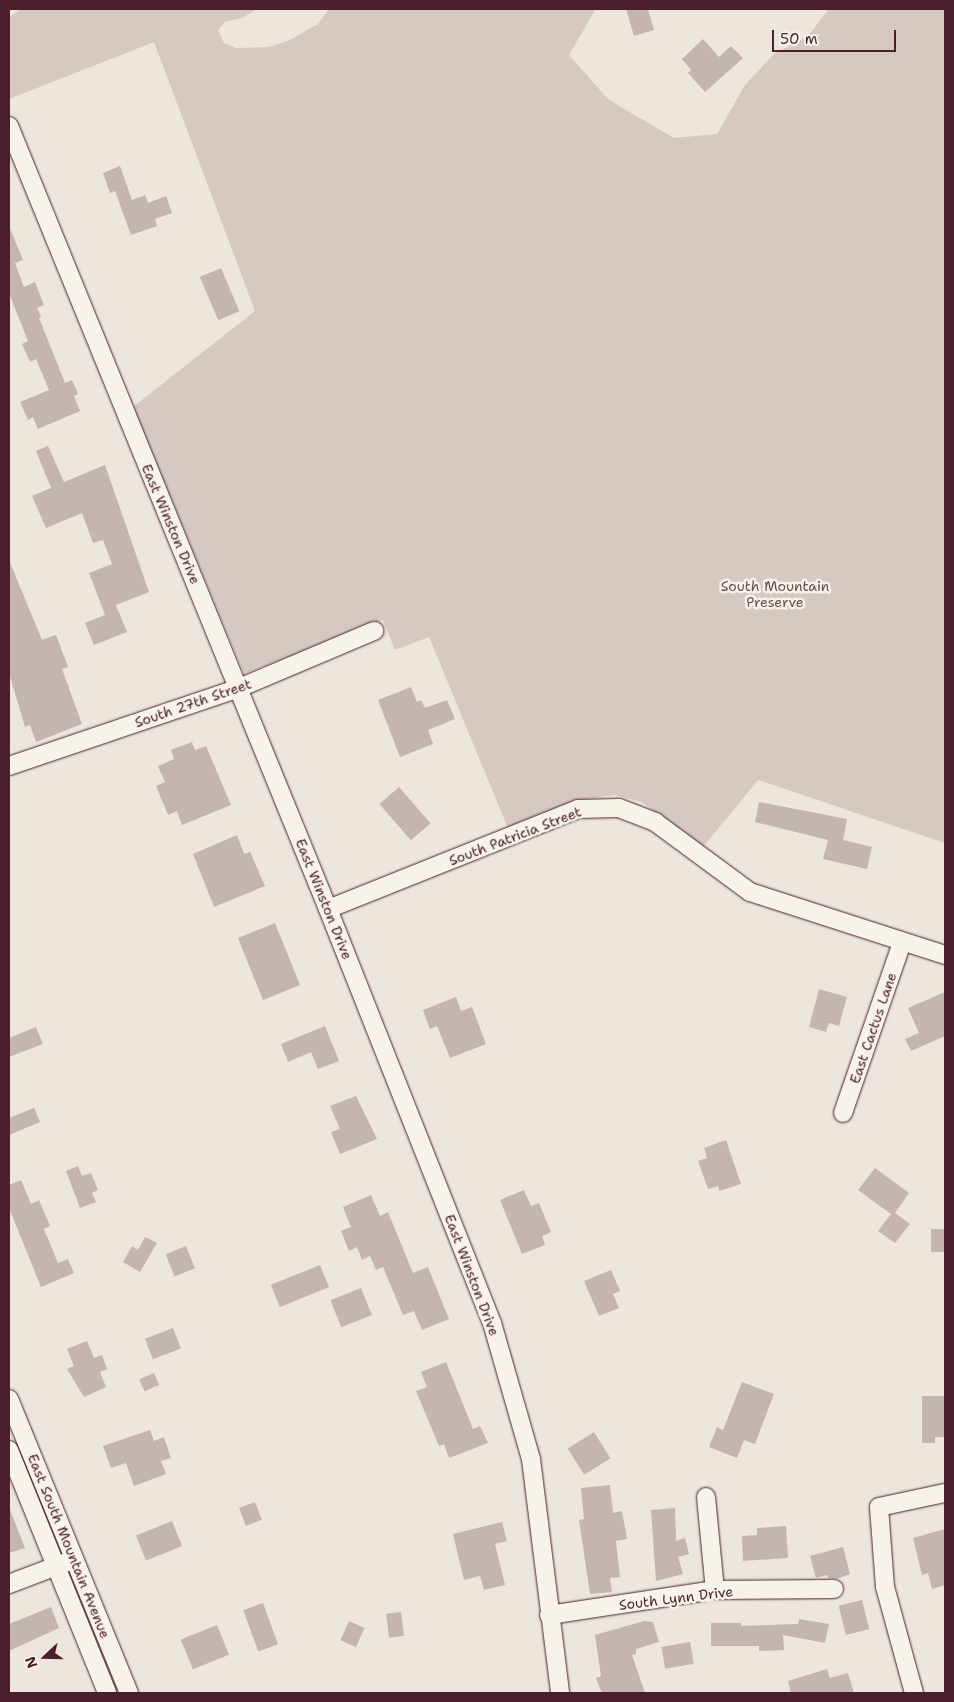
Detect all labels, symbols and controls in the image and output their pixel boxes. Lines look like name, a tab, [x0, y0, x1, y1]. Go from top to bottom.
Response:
scale bar	[774, 20, 898, 52]
text: 50 m	[780, 29, 818, 49]
street label: East Winston Drive	[138, 461, 204, 587]
park label: South Mountain Preserve	[721, 578, 829, 610]
street label: South 27th Street	[132, 675, 254, 731]
street label: South Patricia Street	[446, 803, 584, 869]
street label: East Winston Drive	[292, 836, 356, 962]
street label: East Cactus Lane	[846, 970, 900, 1086]
street label: East Winston Drive	[441, 1212, 503, 1338]
street label: East South Mountain Avenue	[24, 1451, 114, 1641]
street label: South Lynn Drive	[618, 1583, 734, 1613]
north arrow	[20, 1632, 70, 1682]
text: N	[21, 1654, 41, 1671]

